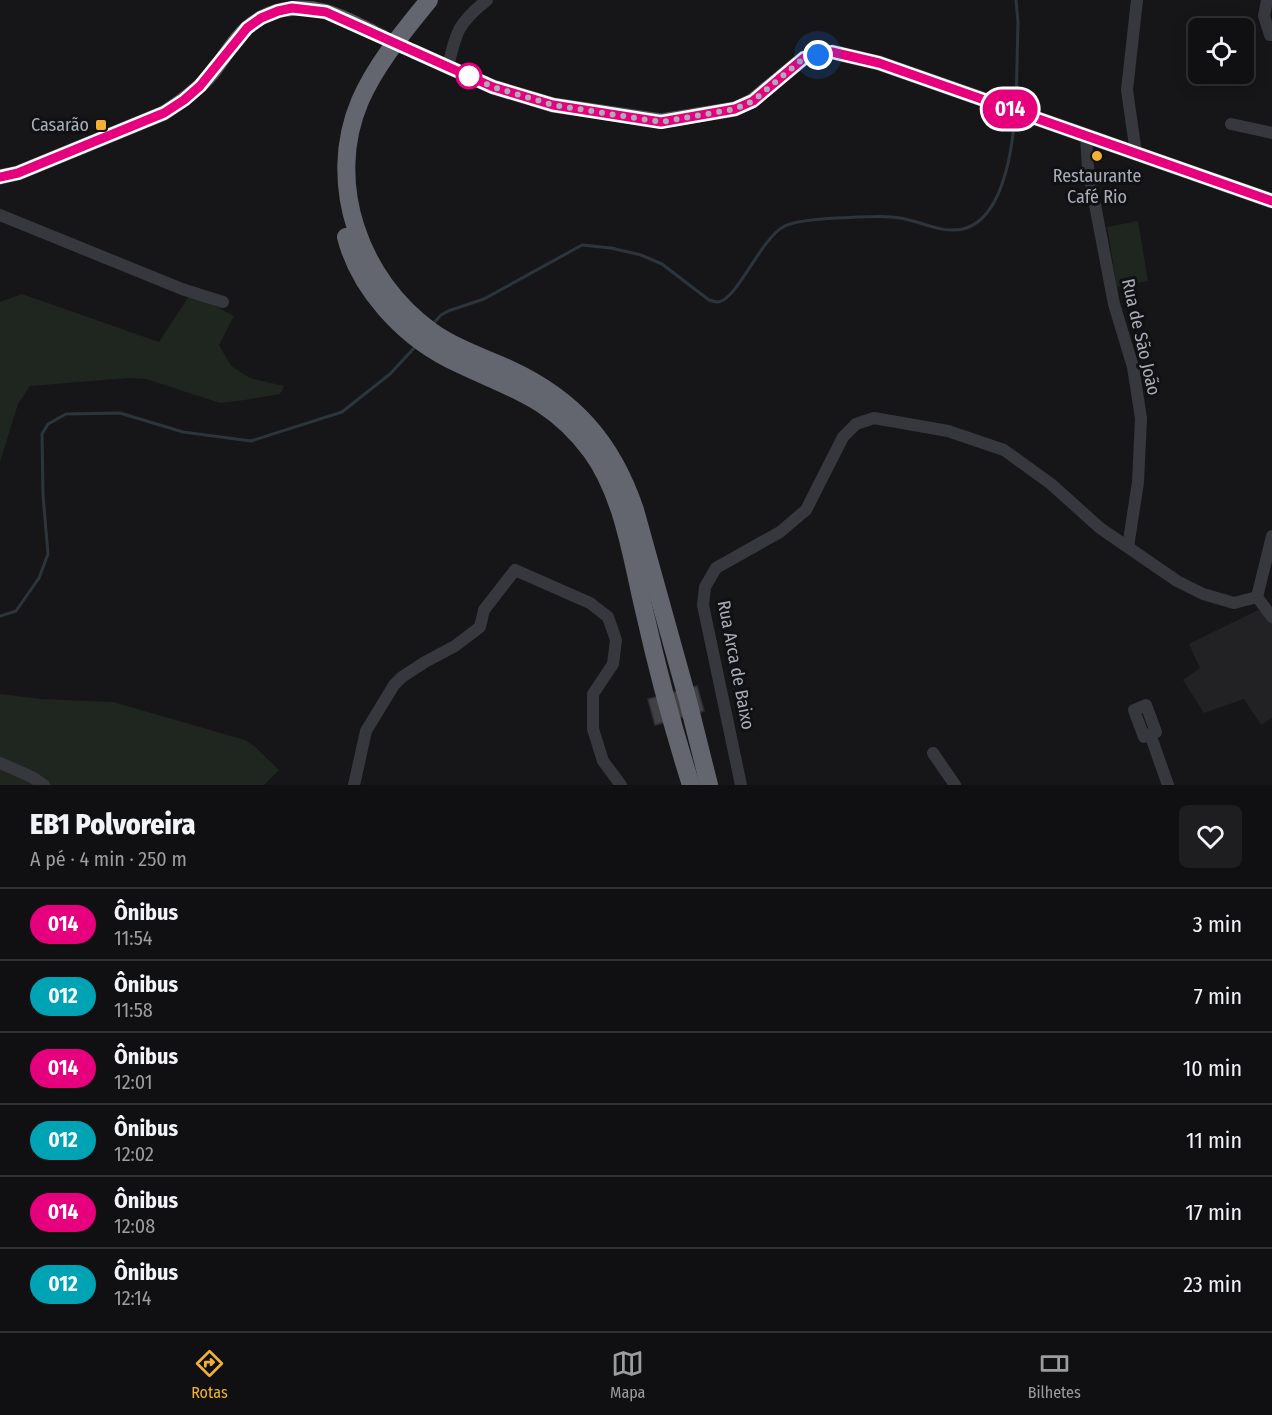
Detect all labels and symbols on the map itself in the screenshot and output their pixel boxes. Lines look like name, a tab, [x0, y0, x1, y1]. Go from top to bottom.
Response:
your location	[803, 40, 833, 70]
unlabelled marker	[456, 63, 482, 89]
line badge: 014	[976, 90, 1044, 128]
place label: Casarão	[31, 114, 89, 136]
marker: Casarão	[94, 118, 108, 132]
marker: Restaurante Café Rio	[1090, 149, 1104, 163]
place label: Restaurante Café Rio	[1053, 165, 1141, 208]
street label: Rua de São João	[1117, 277, 1165, 397]
street label: Rua Arca de Baixo	[713, 598, 759, 732]

